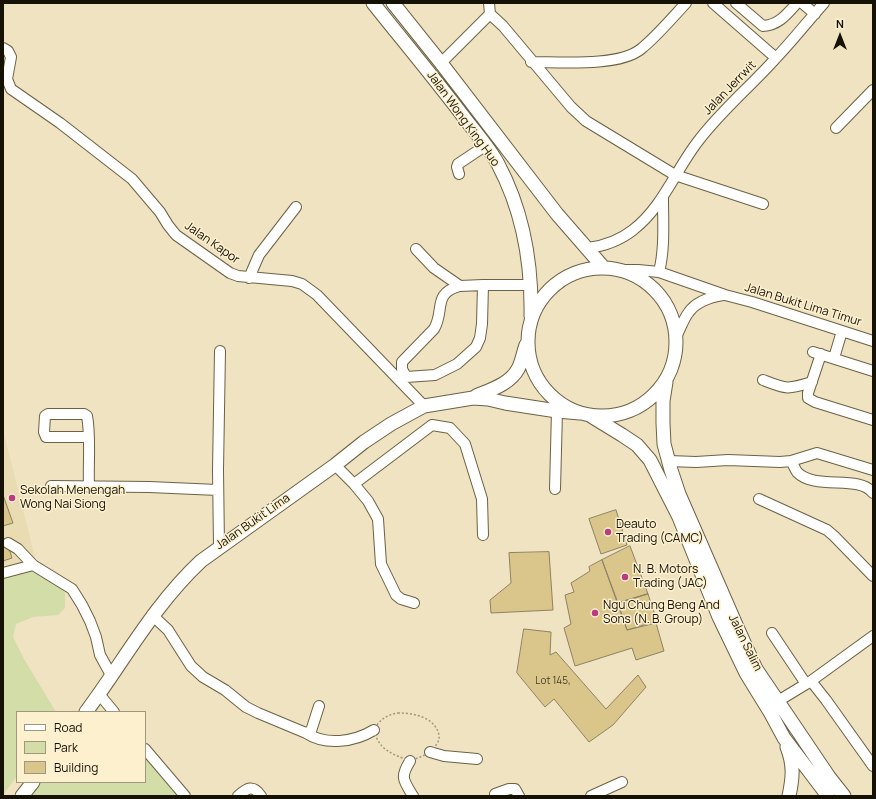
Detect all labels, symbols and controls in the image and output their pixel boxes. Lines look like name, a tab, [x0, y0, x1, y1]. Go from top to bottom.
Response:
north arrow	[820, 16, 860, 56]
text: N	[836, 16, 844, 31]
street label: Jalan Jerrwit	[701, 58, 759, 118]
street label: Jalan Wong King Huo	[424, 68, 502, 170]
street label: Jalan Kapor	[182, 219, 242, 267]
street label: Jalan Bukit Lima Timur	[743, 280, 863, 330]
place label: Sekolah Menengah Wong Nai Siong	[20, 484, 125, 512]
street label: Jalan Bukit Lima	[213, 491, 293, 553]
marker: Sekolah Menengah Wong Nai Siong	[7, 493, 17, 503]
place label: Deauto Trading (CAMC)	[616, 518, 703, 546]
marker: Deauto Trading (CAMC)	[603, 527, 613, 537]
place label: N. B. Motors Trading (JAC)	[633, 563, 708, 591]
marker: N. B. Motors Trading (JAC)	[620, 572, 630, 582]
place label: Ngu Chung Beng And Sons (N. B. Group)	[603, 599, 720, 627]
marker: Ngu Chung Beng And Sons (N. B. Group)	[590, 608, 600, 618]
street label: Jalan Salim	[725, 612, 765, 674]
house number: Lot 145,	[535, 675, 571, 687]
legend	[16, 711, 146, 783]
text: Road	[54, 719, 82, 736]
text: Park	[54, 739, 78, 756]
text: Building	[54, 759, 98, 776]

